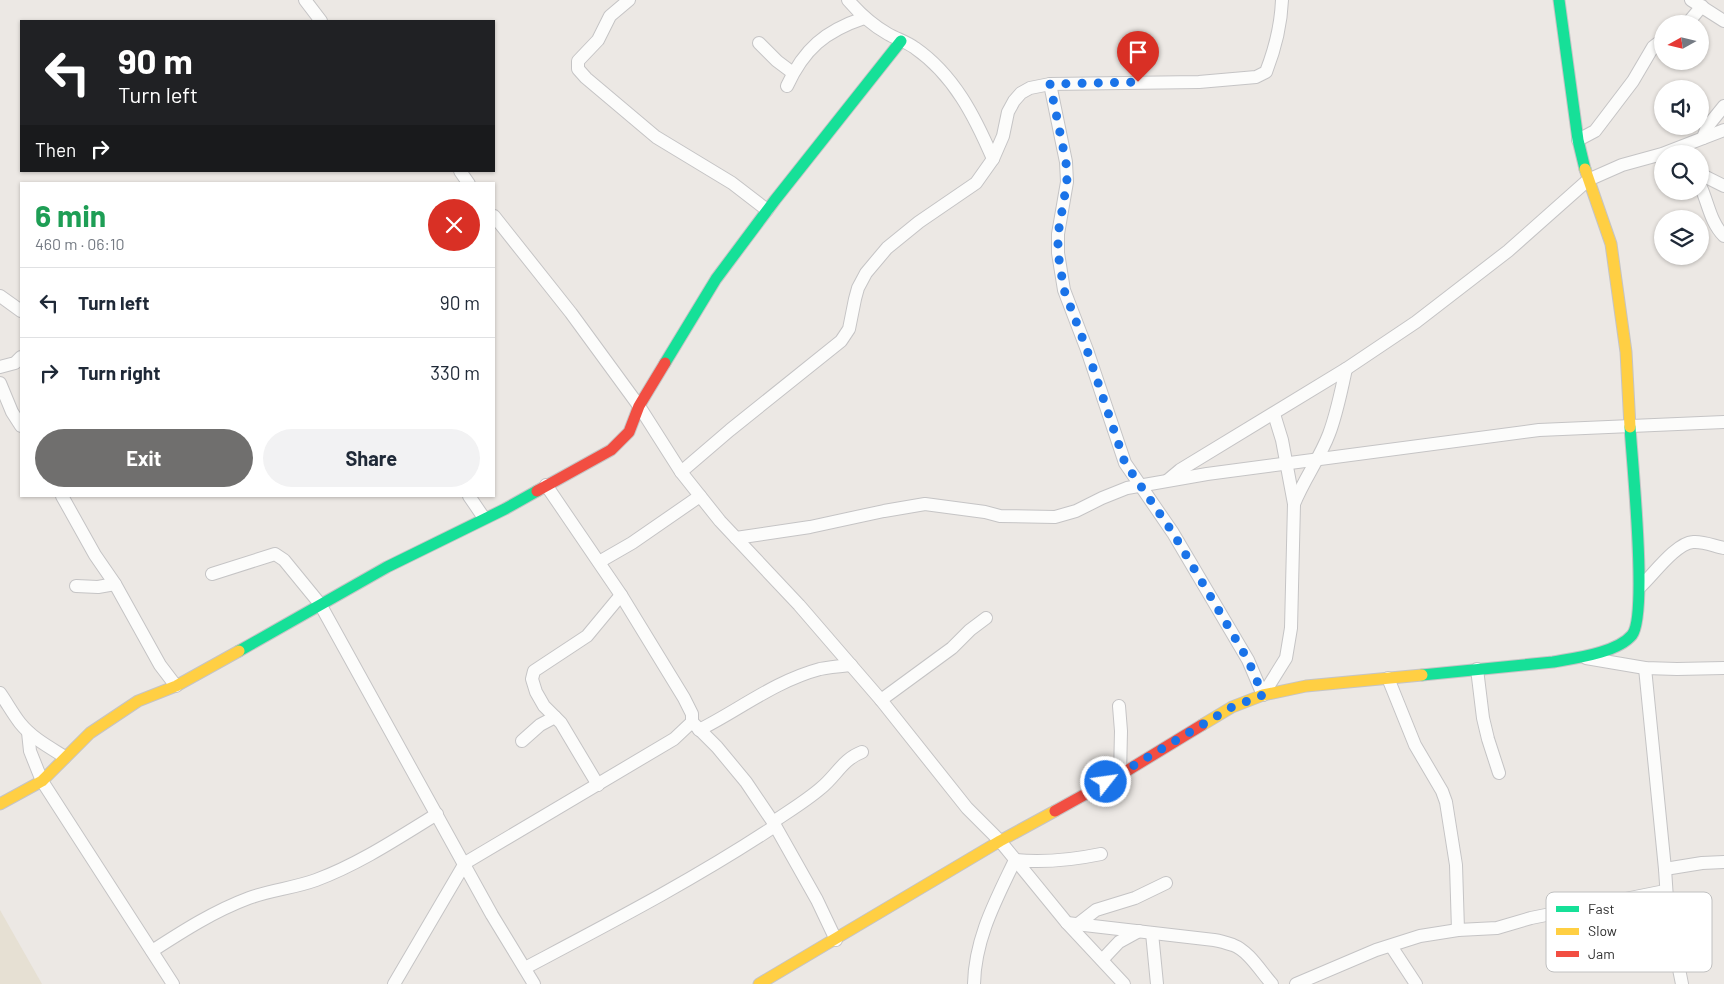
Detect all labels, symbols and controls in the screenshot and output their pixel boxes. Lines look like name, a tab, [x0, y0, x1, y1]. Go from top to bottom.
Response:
north arrow	[1654, 15, 1709, 70]
map controls	[1654, 15, 1709, 265]
pin	[1117, 31, 1159, 82]
icon: arrive	[1124, 38, 1152, 66]
text: 90 m	[118, 39, 193, 81]
icon: left	[35, 40, 100, 105]
button: sound	[1654, 80, 1709, 135]
text: Turn left	[118, 81, 198, 107]
icon: right	[86, 135, 114, 163]
text: Then	[35, 138, 76, 161]
button: search	[1654, 145, 1709, 200]
text: 6 min	[35, 197, 106, 233]
button: close	[428, 199, 480, 251]
button: layers	[1654, 210, 1709, 265]
text: 460 m · 06:10	[35, 234, 125, 253]
icon: left	[35, 289, 63, 317]
text: Turn left	[78, 291, 149, 314]
text: 90 m	[440, 291, 480, 314]
icon: right	[35, 359, 63, 387]
text: Turn right	[78, 361, 160, 384]
text: 330 m	[430, 361, 480, 384]
button: Exit	[35, 429, 253, 487]
button: Share	[263, 429, 480, 487]
position arrow	[1079, 755, 1131, 807]
legend	[1546, 892, 1712, 972]
text: Fast	[1588, 900, 1614, 917]
text: Slow	[1588, 922, 1617, 939]
text: Jam	[1588, 945, 1615, 962]

